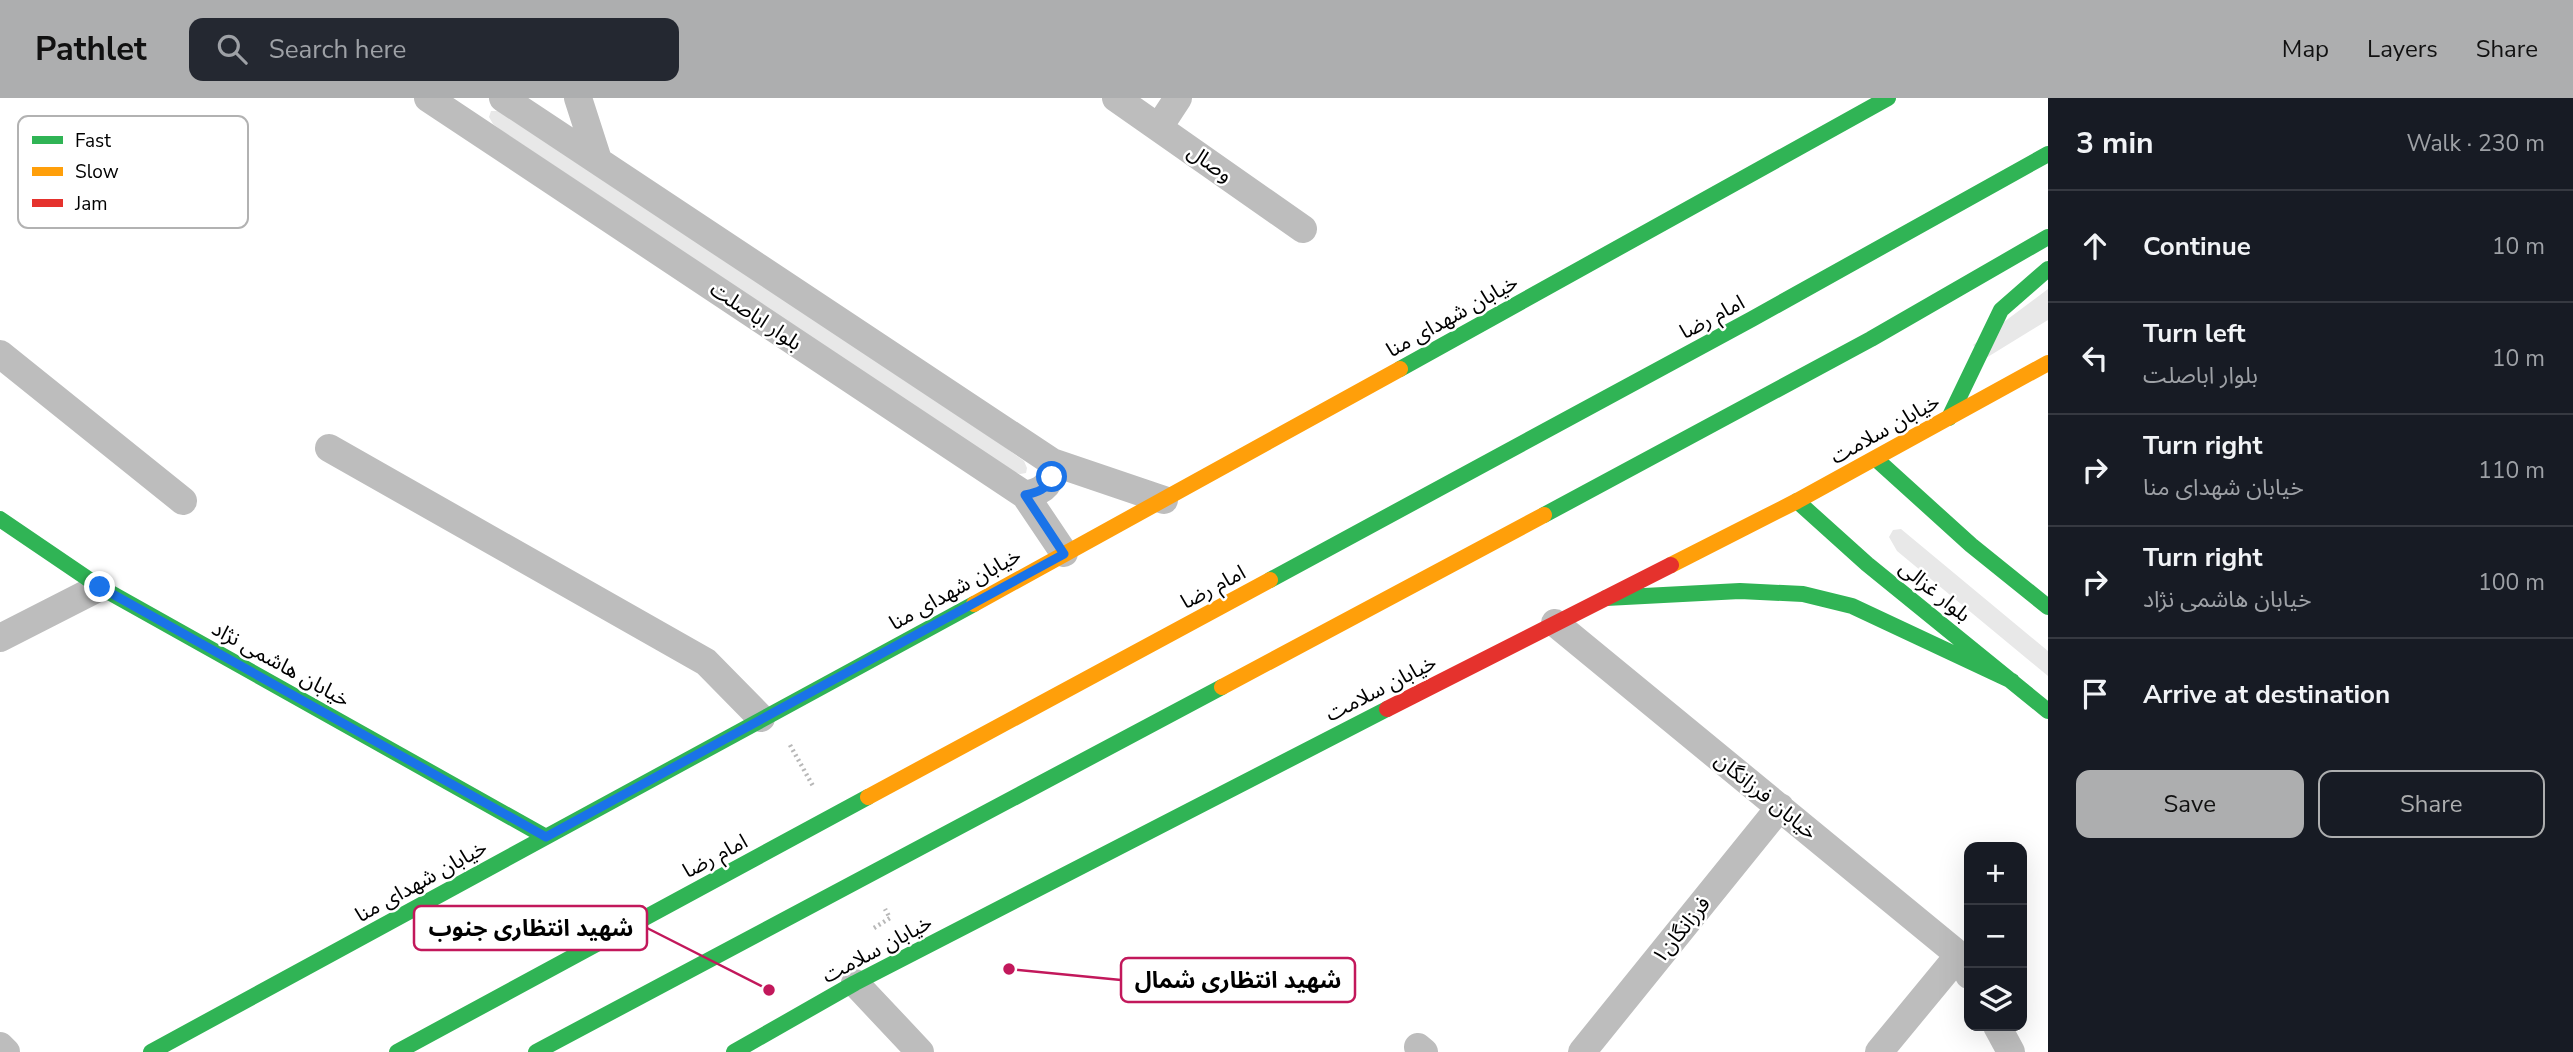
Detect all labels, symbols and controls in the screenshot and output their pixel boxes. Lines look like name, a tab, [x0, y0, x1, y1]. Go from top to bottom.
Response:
search box	[189, 18, 679, 81]
text: Pathlet	[35, 27, 147, 72]
icon: search	[213, 30, 251, 68]
text: Search here	[269, 32, 406, 67]
text: Map	[2282, 33, 2329, 65]
text: Layers	[2367, 33, 2438, 65]
text: Share	[2476, 33, 2538, 65]
legend	[18, 116, 248, 228]
text: 3 min	[2076, 123, 2154, 164]
text: Fast	[75, 128, 111, 154]
text: Walk · 230 m	[2406, 128, 2545, 159]
street label: وصال	[1182, 137, 1238, 189]
text: Slow	[75, 159, 119, 185]
text: Jam	[74, 191, 108, 217]
icon: ahead	[2076, 227, 2114, 265]
text: Continue	[2143, 229, 2251, 264]
text: 10 m	[2492, 231, 2545, 262]
street label: خیابان شهدای منا	[1381, 268, 1523, 364]
street label: بلوار اباصلت	[705, 275, 807, 357]
street label: امام رضا	[1675, 288, 1750, 348]
text: Turn left	[2143, 316, 2246, 351]
icon: left	[2076, 339, 2114, 377]
text: 10 m	[2492, 343, 2545, 374]
text: بلوار اباصلت	[2143, 360, 2258, 391]
street label: خیابان سلامت	[1825, 387, 1945, 471]
text: Turn right	[2143, 428, 2262, 463]
icon: right	[2076, 451, 2114, 489]
text: 110 m	[2478, 455, 2545, 486]
route start	[1036, 461, 1067, 492]
text: خیابان شهدای منا	[2143, 472, 2304, 503]
text: Turn right	[2143, 540, 2262, 575]
street label: خیابان شهدای منا	[884, 541, 1026, 637]
street label: بلوار غزالی	[1893, 554, 1977, 628]
street label: امام رضا	[1176, 558, 1251, 618]
icon: right	[2076, 563, 2114, 601]
text: 100 m	[2478, 567, 2545, 598]
route end	[84, 571, 115, 602]
text: خیابان هاشمی نژاد	[2143, 584, 2312, 615]
street label: خیابان هاشمی نژاد	[207, 614, 355, 714]
street label: خیابان سلامت	[1321, 648, 1441, 728]
icon: arrive	[2076, 675, 2114, 713]
text: Arrive at destination	[2143, 677, 2390, 712]
street label: خیابان فرزانگان	[1709, 746, 1823, 846]
button: Save	[2076, 770, 2304, 838]
button: Share	[2318, 770, 2545, 838]
street label: امام رضا	[678, 827, 753, 887]
street label: خیابان شهدای منا	[350, 833, 492, 929]
map controls	[1964, 842, 2027, 1031]
button: +	[1964, 842, 2027, 905]
street label: فرزانگان۱	[1645, 891, 1717, 969]
button: −	[1964, 905, 2027, 968]
callout: شهید انتظاری جنوب	[414, 906, 647, 950]
street label: خیابان سلامت	[817, 908, 937, 990]
text: شهید انتظاری جنوب	[429, 913, 633, 944]
callout: شهید انتظاری شمال	[1121, 958, 1355, 1002]
text: شهید انتظاری شمال	[1135, 965, 1341, 996]
button: layers	[1964, 968, 2027, 1031]

